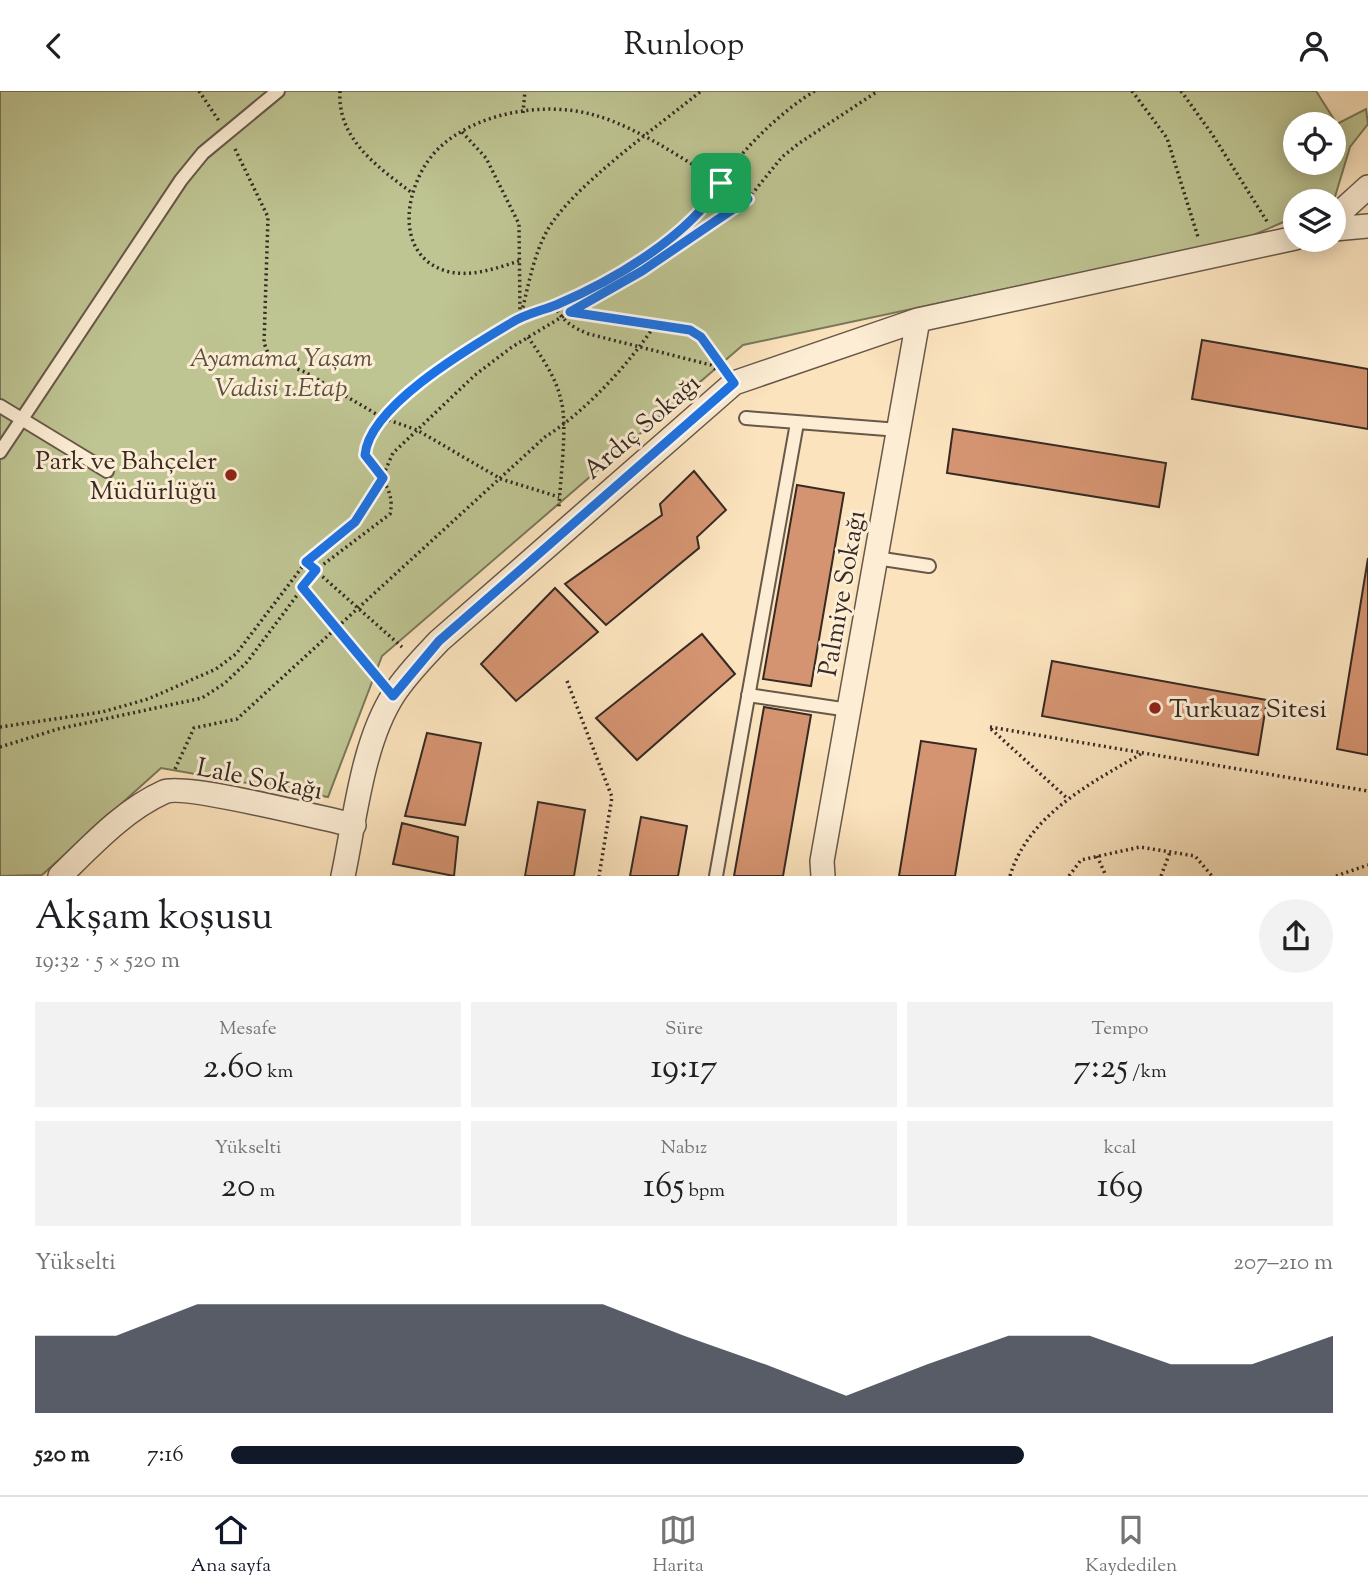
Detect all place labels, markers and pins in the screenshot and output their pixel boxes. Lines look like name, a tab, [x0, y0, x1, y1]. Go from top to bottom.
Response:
pin	[691, 153, 751, 213]
place label: Park ve Bahçeler Müdürlüğü	[35, 444, 217, 511]
marker: Park ve Bahçeler Müdürlüğü	[223, 467, 239, 483]
place label: Turkuaz Sitesi	[1169, 692, 1327, 729]
marker: Turkuaz Sitesi	[1147, 700, 1163, 716]

